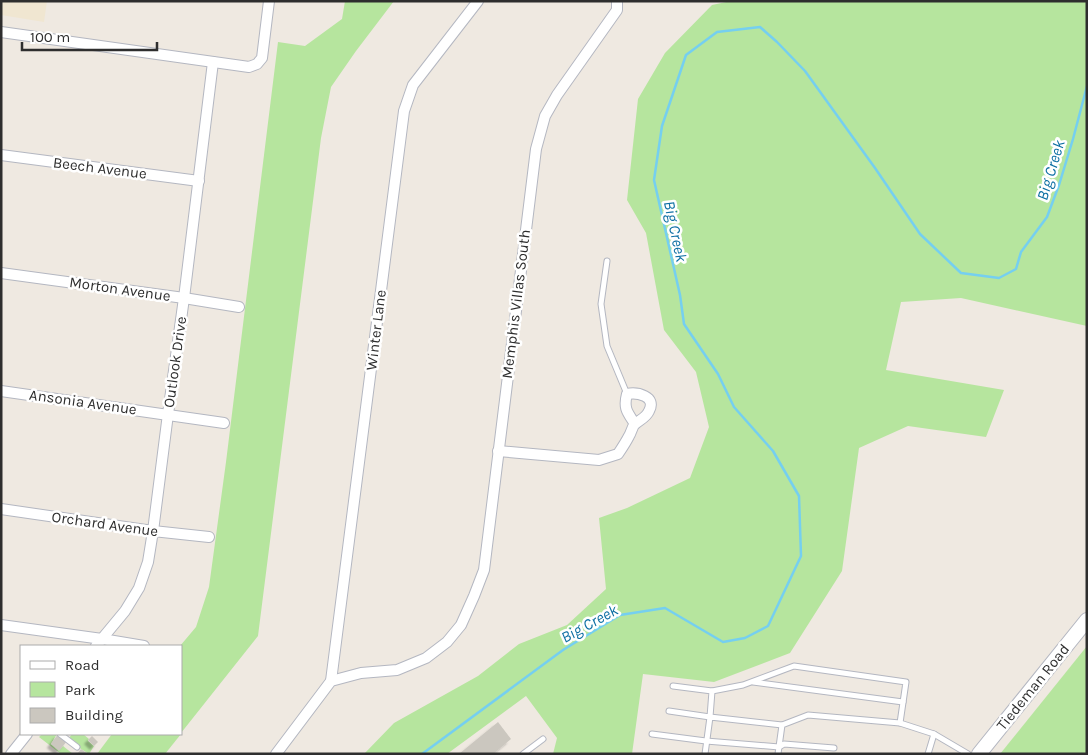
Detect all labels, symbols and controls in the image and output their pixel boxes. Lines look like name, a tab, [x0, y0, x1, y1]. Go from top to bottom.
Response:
scale bar	[22, 20, 158, 52]
text: 100 m	[30, 28, 70, 46]
water label: Big Creek	[1032, 137, 1069, 203]
street label: Beech Avenue	[52, 153, 148, 183]
water label: Big Creek	[660, 199, 691, 264]
street label: Memphis Villas South	[498, 228, 534, 380]
street label: Morton Avenue	[68, 273, 172, 305]
street label: Winter Lane	[362, 289, 390, 371]
street label: Outlook Drive	[160, 315, 190, 409]
street label: Ansonia Avenue	[28, 386, 138, 418]
street label: Orchard Avenue	[51, 508, 159, 540]
water label: Big Creek	[557, 600, 622, 647]
street label: Tiedeman Road	[993, 640, 1073, 734]
legend	[20, 645, 182, 735]
text: Road	[65, 656, 100, 674]
text: Park	[65, 681, 95, 699]
text: Building	[65, 706, 123, 724]

